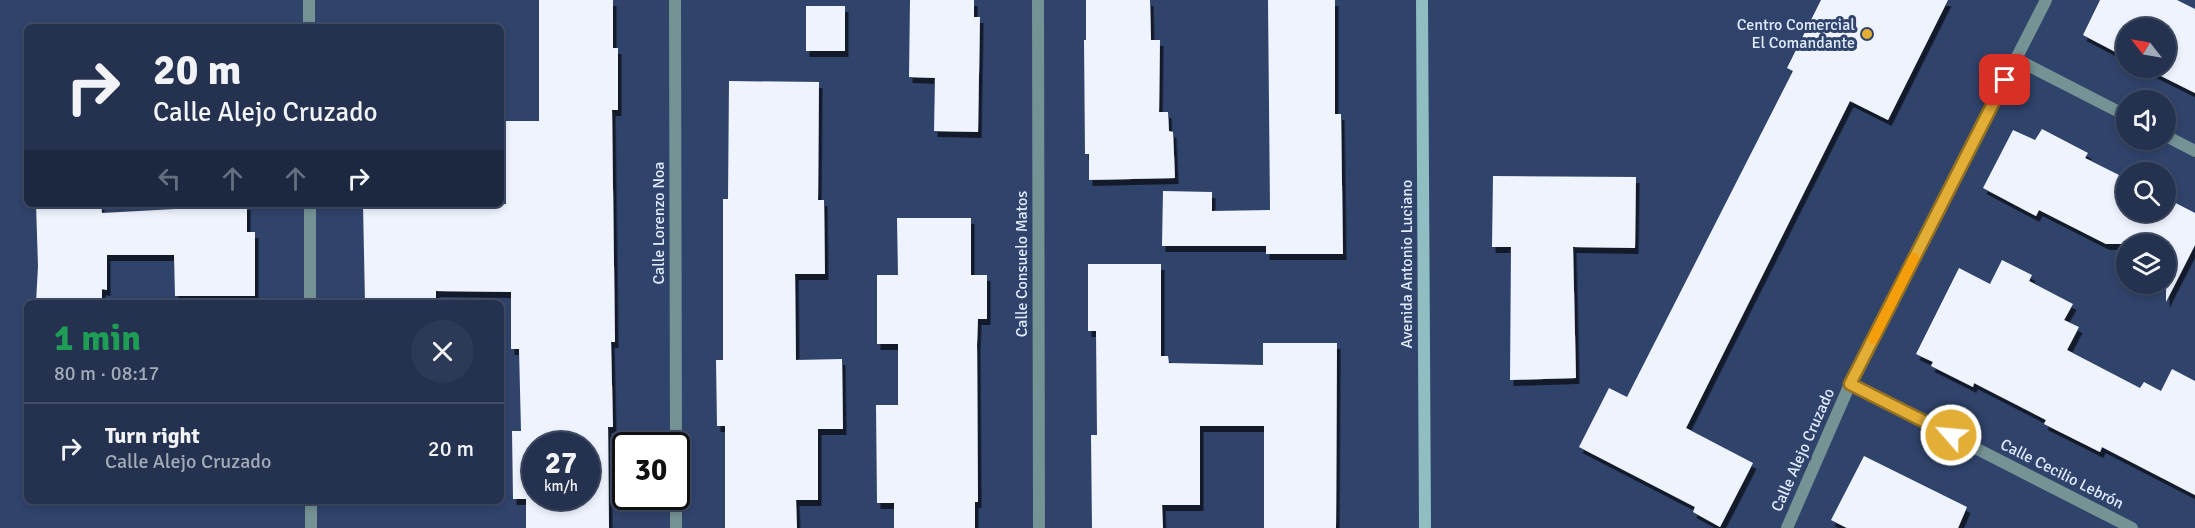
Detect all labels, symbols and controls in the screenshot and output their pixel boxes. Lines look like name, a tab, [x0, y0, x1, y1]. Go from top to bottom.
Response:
place label: Centro Comercial El Comandante	[1737, 15, 1855, 53]
north arrow	[2116, 18, 2176, 78]
map controls	[2116, 18, 2176, 294]
marker: Centro Comercial El Comandante	[1860, 27, 1874, 41]
text: 20 m	[153, 45, 242, 96]
icon: right	[54, 48, 132, 126]
pin	[1979, 54, 2030, 105]
icon: arrive	[1988, 63, 2021, 96]
button: sound	[2116, 90, 2176, 150]
text: Calle Alejo Cruzado	[153, 96, 378, 129]
icon: left	[153, 162, 186, 195]
icon: ahead	[216, 162, 249, 195]
icon: ahead	[279, 162, 312, 195]
icon: right	[342, 162, 375, 195]
street label: Calle Lorenzo Noa	[649, 162, 669, 284]
button: search	[2116, 162, 2176, 222]
street label: Avenida Antonio Luciano	[1397, 180, 1417, 348]
street label: Calle Consuelo Matos	[1012, 191, 1032, 337]
button: layers	[2116, 234, 2176, 294]
text: 1 min	[54, 316, 141, 361]
button: close	[411, 320, 474, 383]
text: 80 m · 08:17	[54, 361, 159, 386]
street label: Calle Alejo Cruzado	[1767, 385, 1839, 515]
position arrow	[1919, 403, 1983, 467]
text: Turn right	[105, 422, 200, 449]
icon: right	[54, 432, 87, 465]
speed limit sign: 30	[612, 432, 690, 510]
street label: Calle Cecilio Lebrón	[1997, 434, 2127, 514]
text: 20 m	[428, 435, 474, 462]
text: 27	[545, 445, 577, 482]
text: Calle Alejo Cruzado	[105, 449, 271, 474]
text: km/h	[544, 477, 578, 495]

